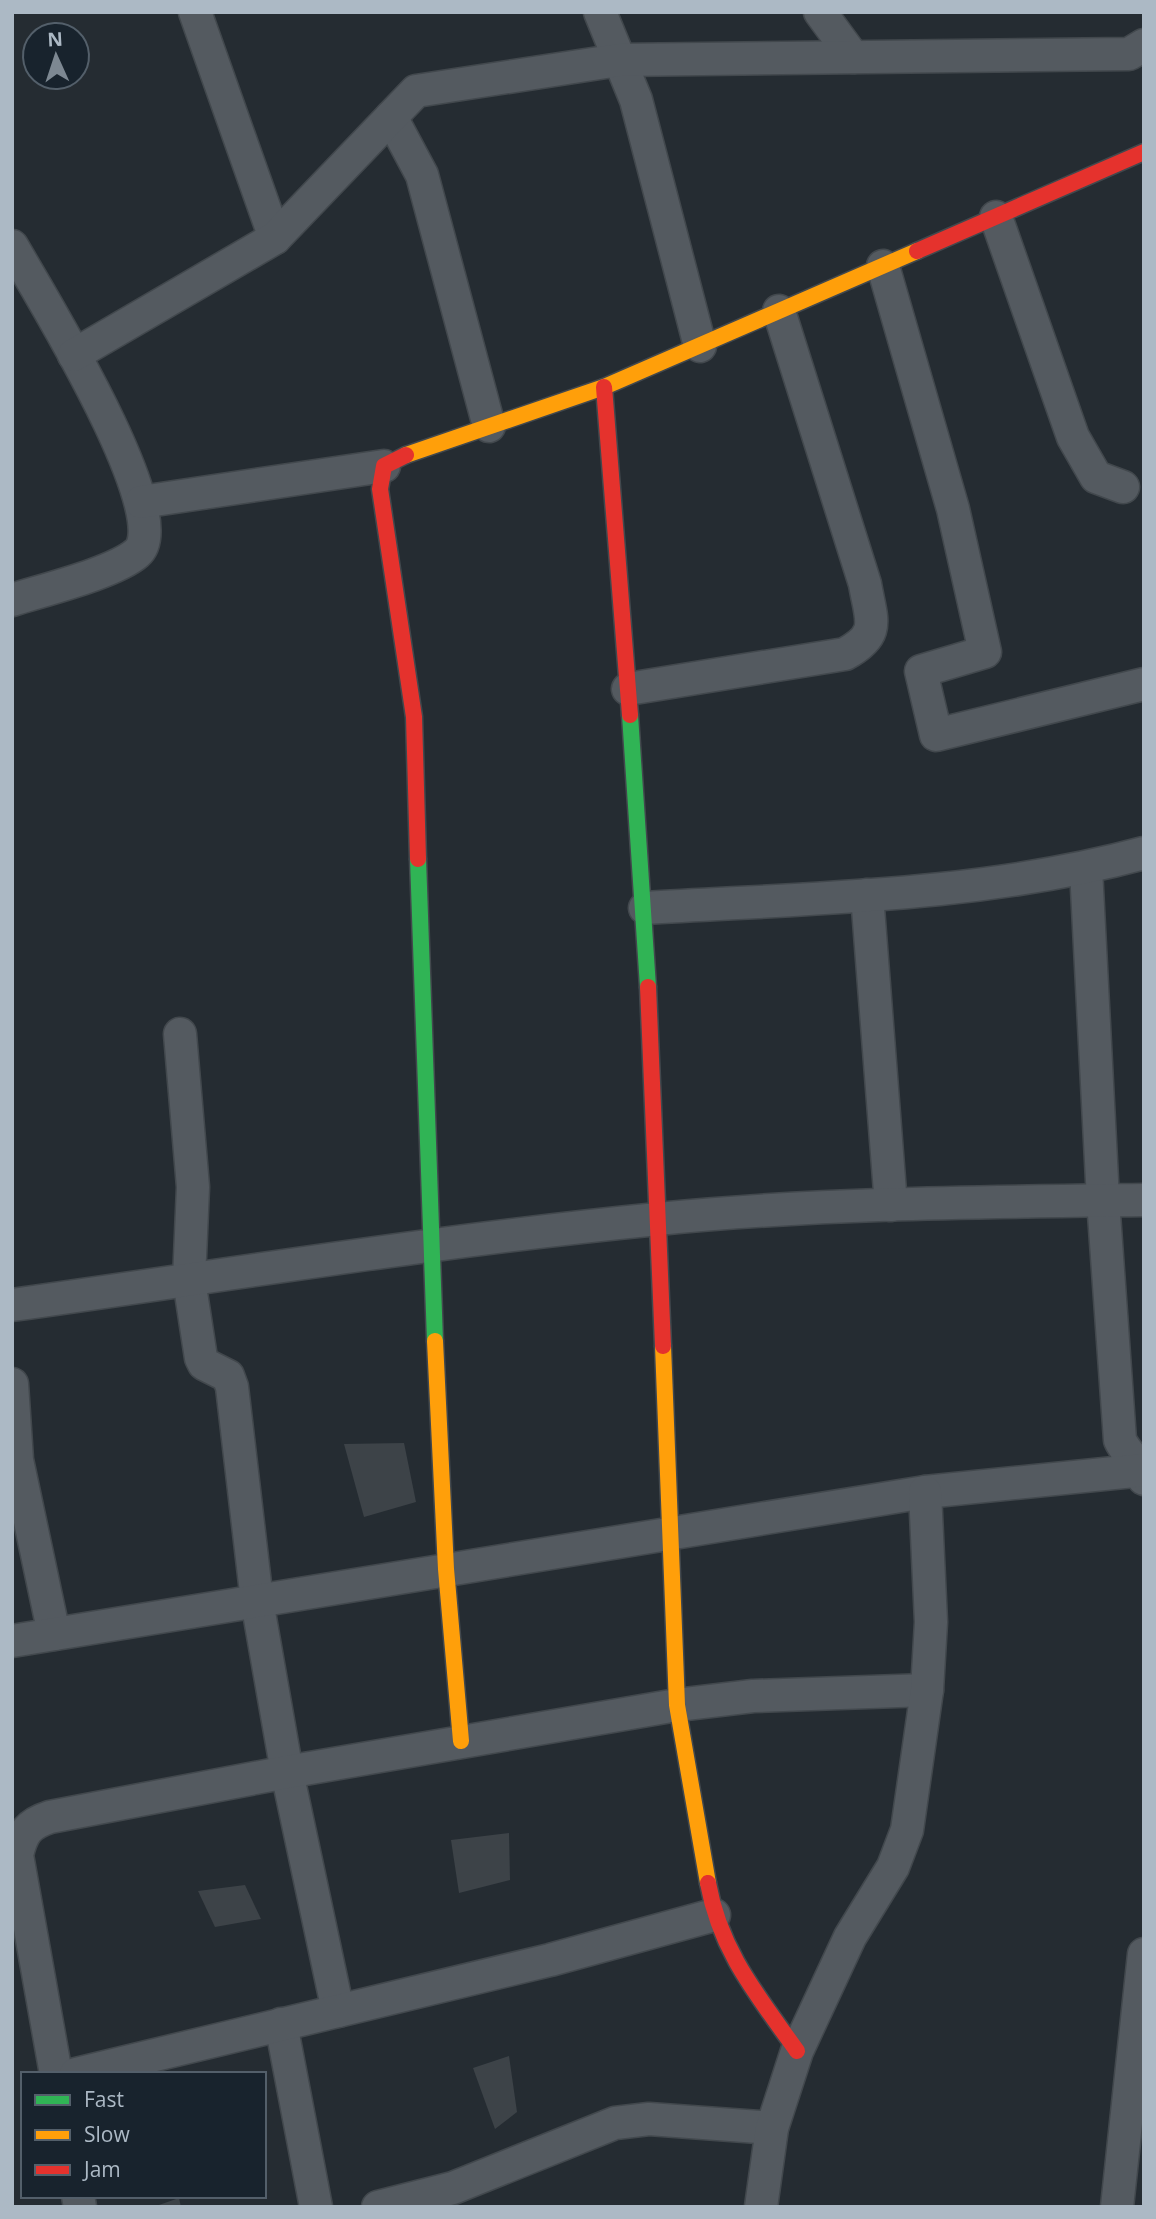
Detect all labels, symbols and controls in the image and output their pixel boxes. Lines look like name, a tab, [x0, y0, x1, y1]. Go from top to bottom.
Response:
north arrow	[21, 21, 91, 91]
text: N	[47, 26, 64, 52]
legend	[21, 2072, 266, 2198]
text: Fast	[84, 2085, 124, 2113]
text: Slow	[84, 2120, 130, 2148]
text: Jam	[82, 2155, 121, 2183]

